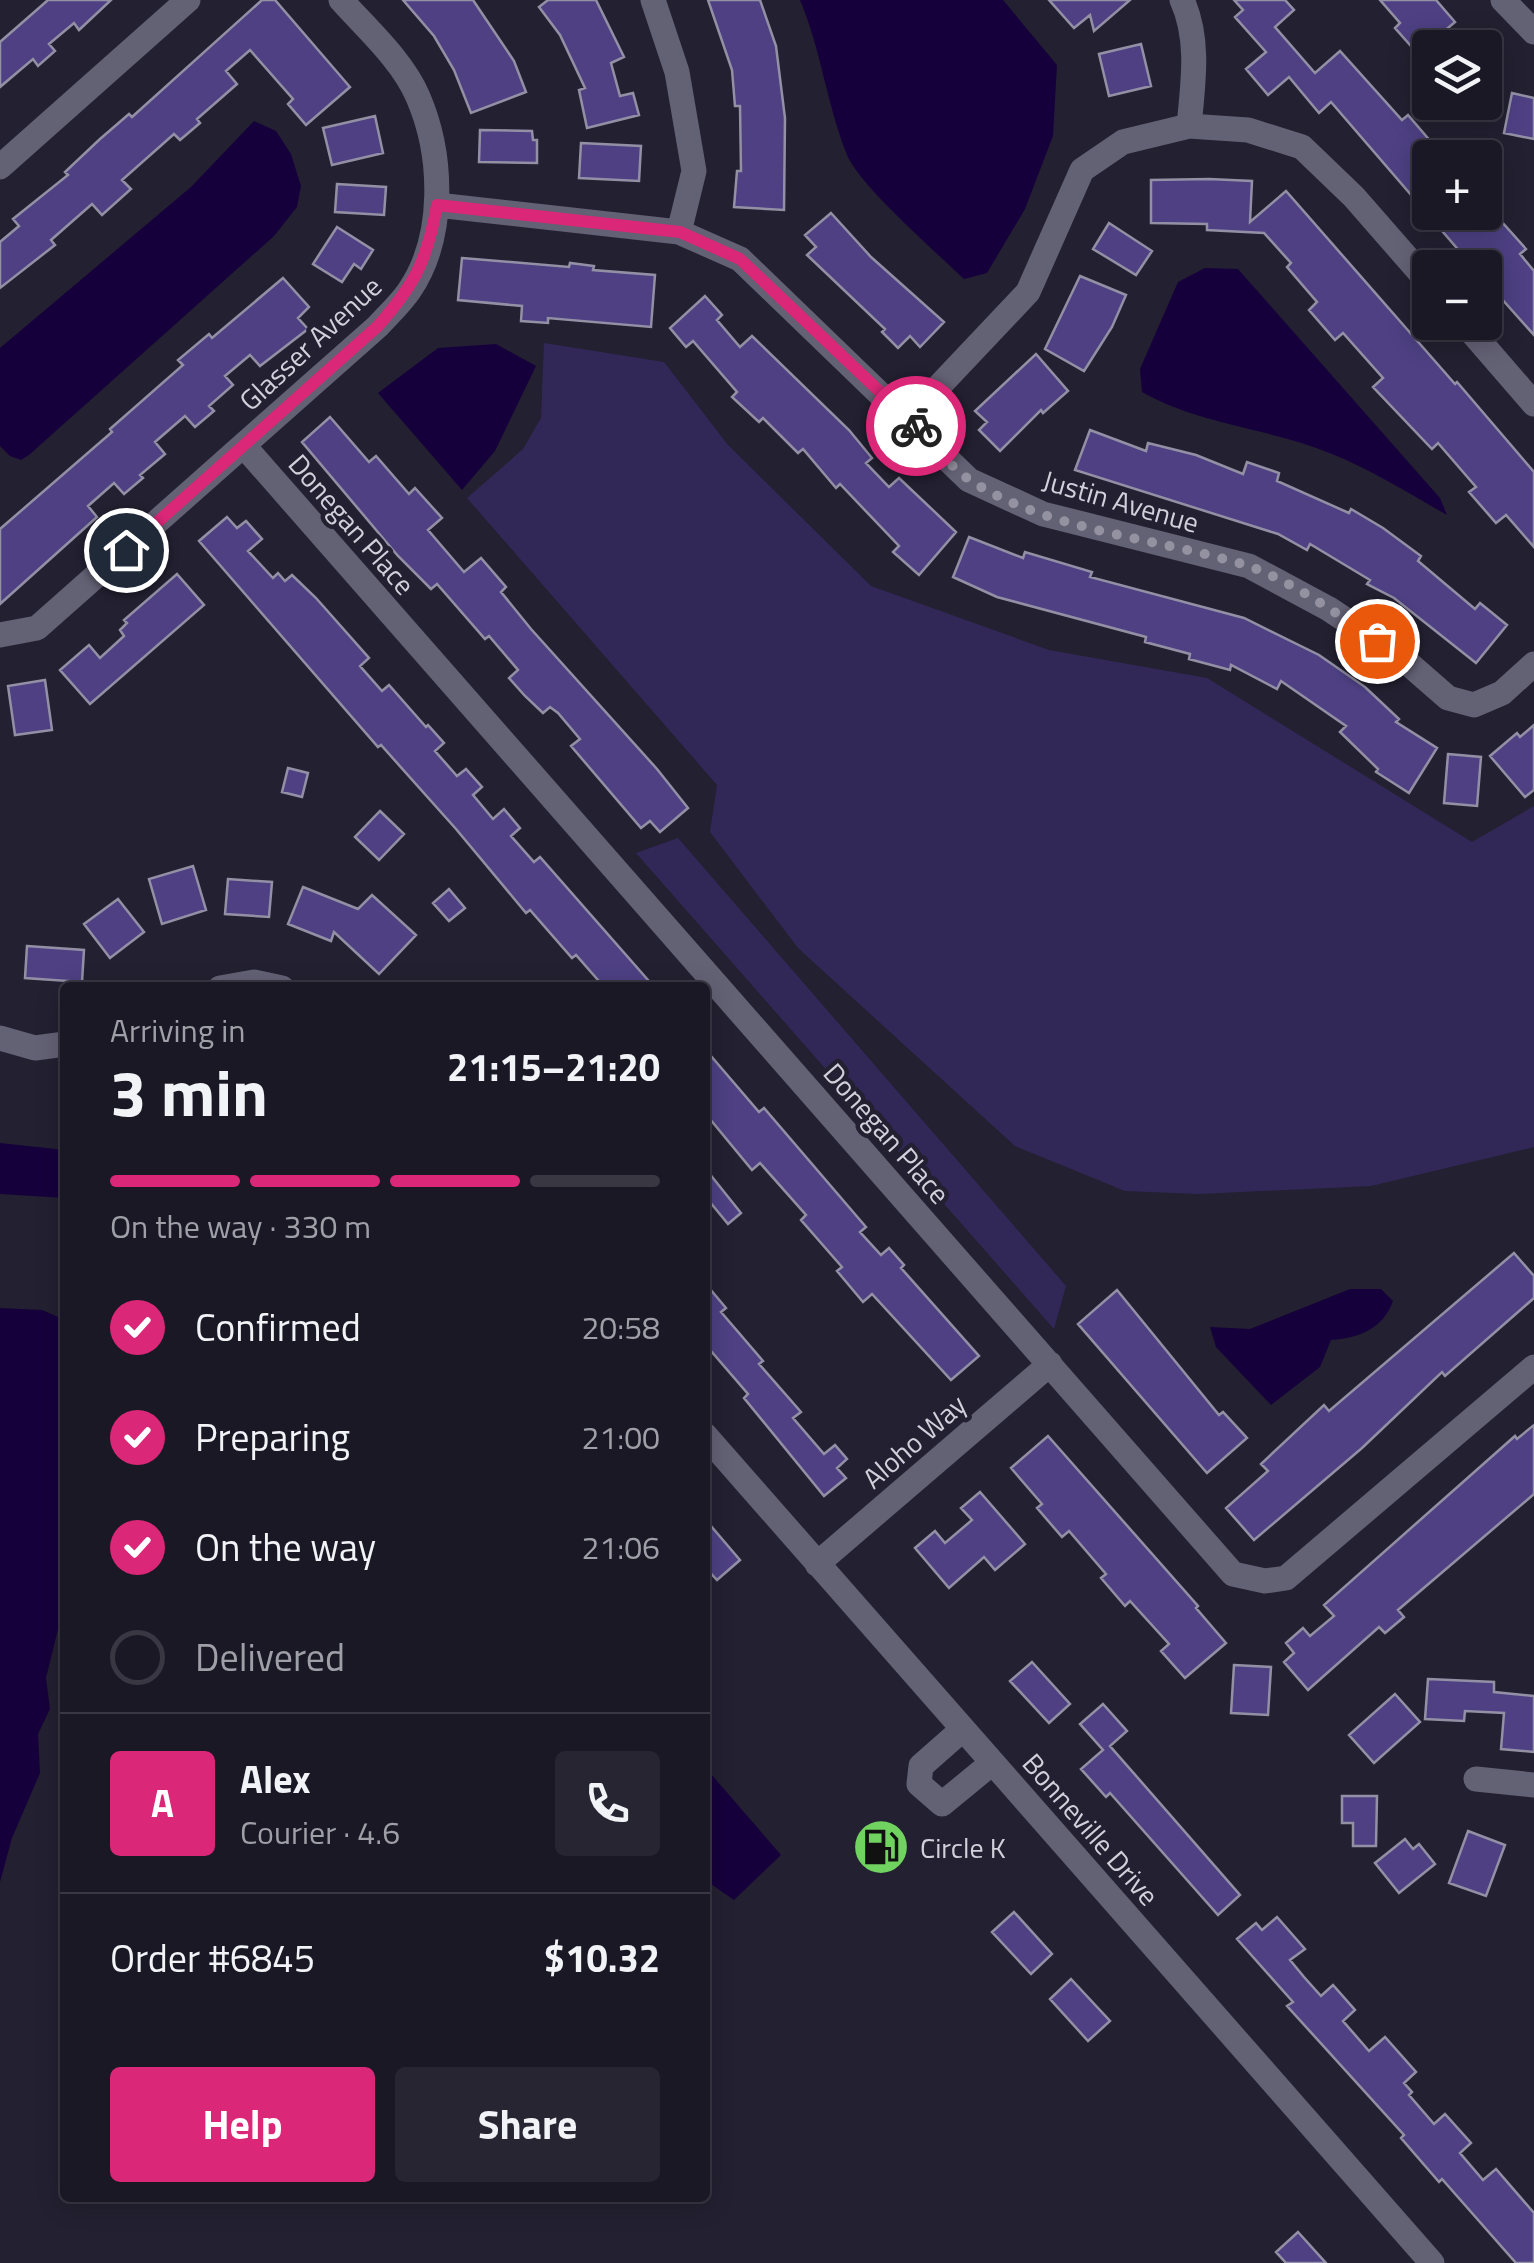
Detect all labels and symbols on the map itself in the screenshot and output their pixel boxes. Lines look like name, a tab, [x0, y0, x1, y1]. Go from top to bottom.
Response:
street label: Glasser Avenue	[229, 265, 391, 421]
courier	[866, 376, 966, 476]
street label: Donegan Place	[278, 444, 426, 604]
street label: Justin Avenue	[1038, 458, 1204, 544]
pin	[84, 508, 169, 593]
pin	[1335, 599, 1420, 684]
street label: Donegan Place	[813, 1053, 961, 1213]
street label: Aloho Way	[852, 1384, 976, 1498]
street label: Bonneville Drive	[1012, 1743, 1170, 1915]
fuel station icon: Circle K	[851, 1817, 911, 1877]
place label: Circle K	[920, 1826, 1006, 1869]

